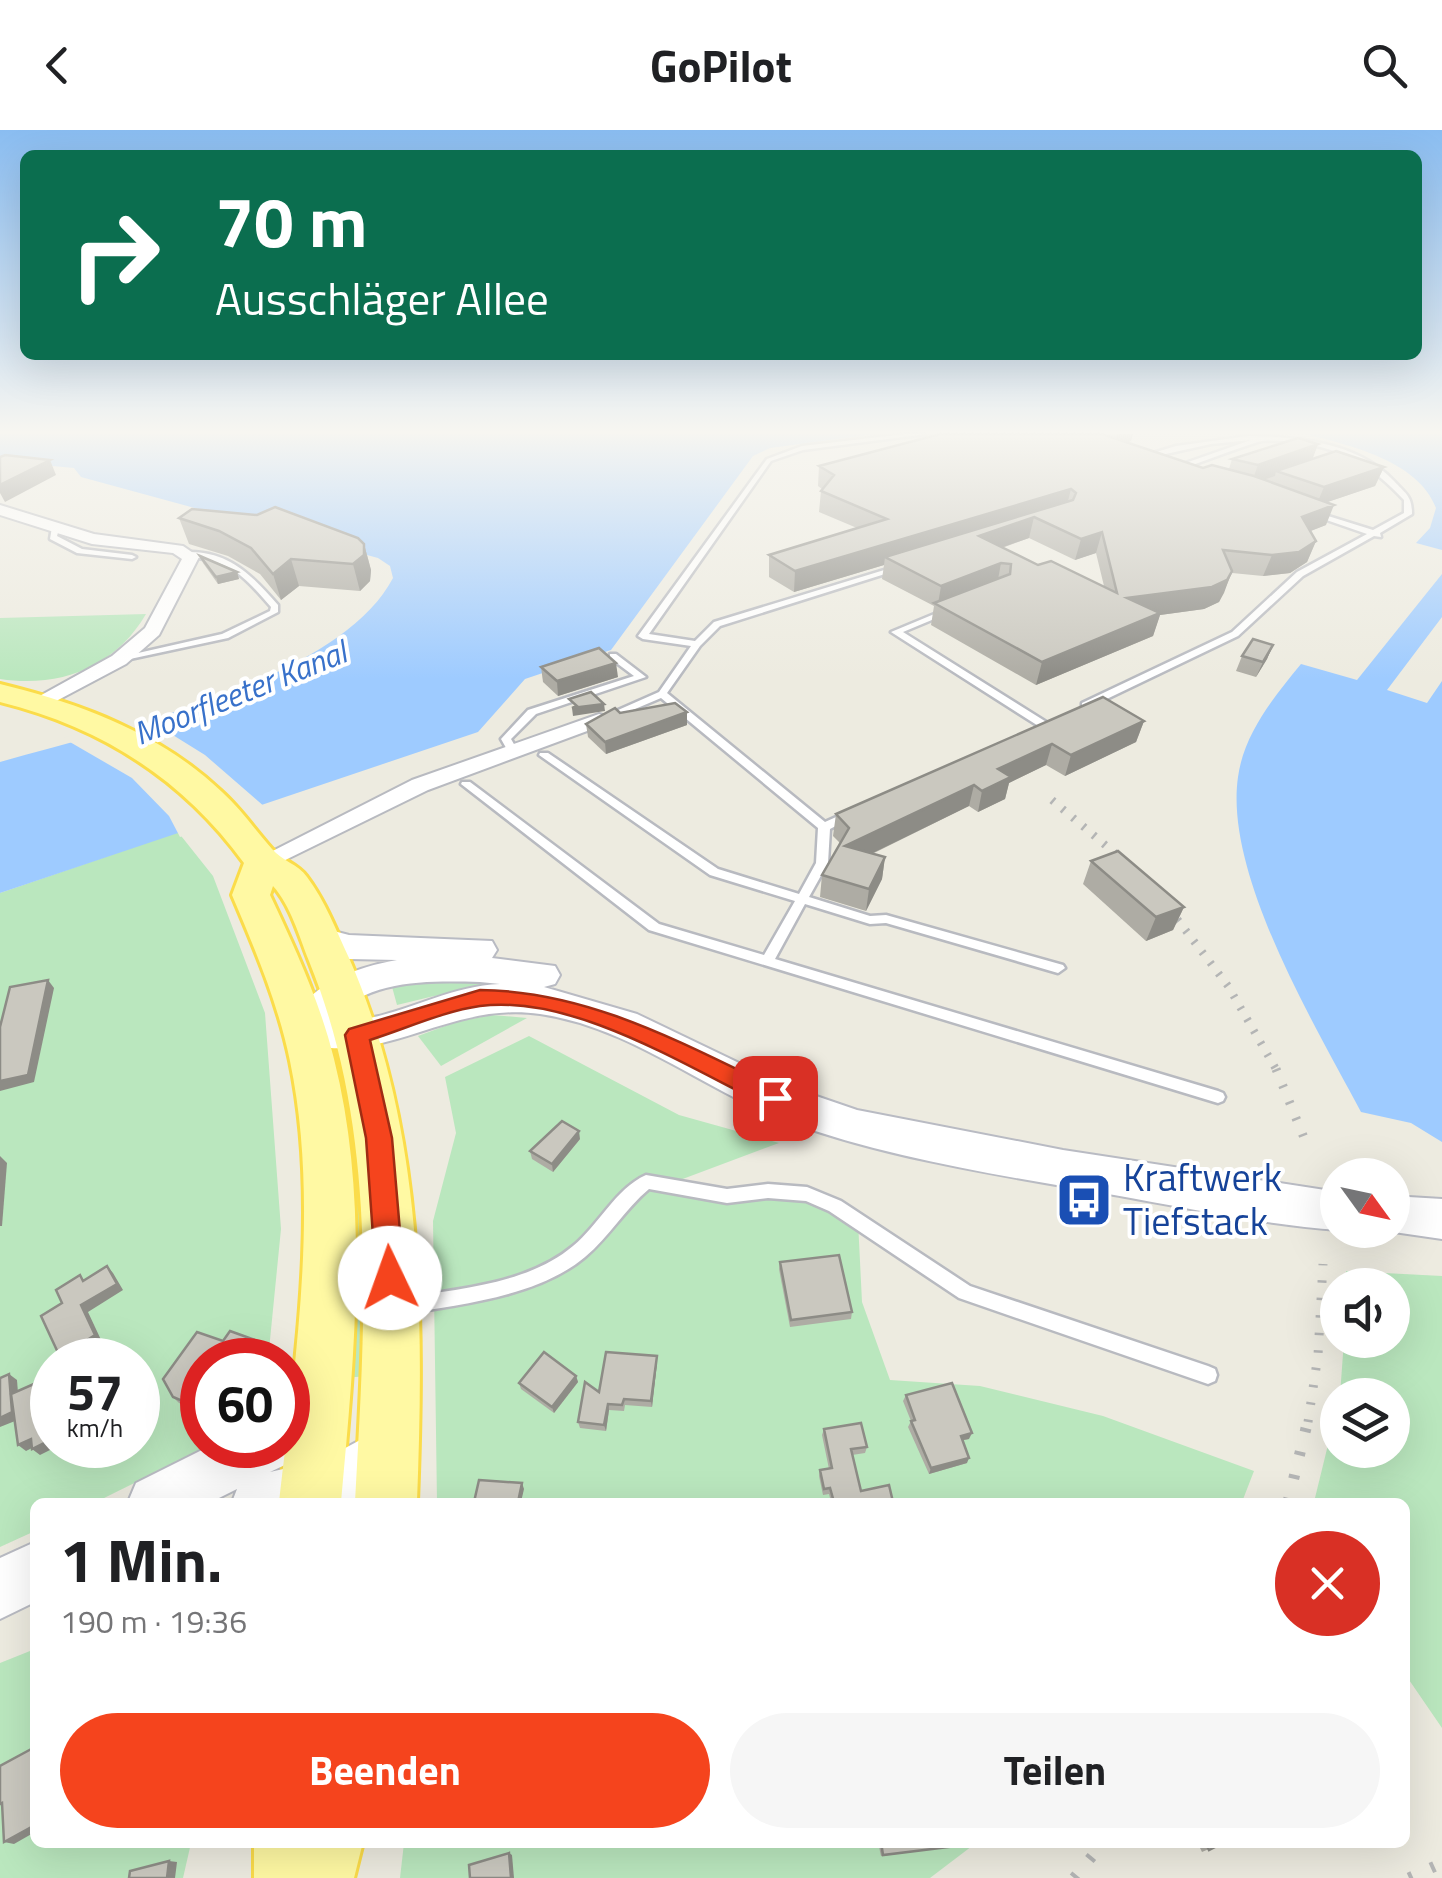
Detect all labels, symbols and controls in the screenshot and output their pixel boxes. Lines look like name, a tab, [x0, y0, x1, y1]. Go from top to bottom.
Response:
text: GoPilot	[650, 31, 792, 99]
icon: back	[30, 38, 85, 93]
icon: search	[1357, 38, 1412, 93]
text: 70 m	[215, 168, 368, 274]
icon: right	[50, 190, 180, 320]
text: Ausschläger Allee	[215, 264, 549, 332]
water label: Moorfleeter Kanal	[126, 626, 356, 757]
pin	[733, 1056, 818, 1141]
icon: arrive	[748, 1071, 803, 1126]
place label: Kraftwerk Tiefstack	[1123, 1148, 1282, 1250]
north arrow	[1320, 1158, 1410, 1248]
map controls	[1320, 1158, 1410, 1468]
bus stop icon: Kraftwerk Tiefstack	[1054, 1170, 1114, 1230]
position arrow	[338, 1226, 442, 1330]
button: sound	[1320, 1268, 1410, 1358]
speed limit sign: 60	[180, 1338, 310, 1468]
text: 57	[67, 1353, 123, 1429]
button: layers	[1320, 1378, 1410, 1468]
text: km/h	[67, 1409, 123, 1447]
text: 1 Min.	[60, 1514, 222, 1605]
button: close	[1275, 1531, 1380, 1636]
text: 190 m · 19:36	[60, 1597, 247, 1645]
button: Beenden	[60, 1713, 710, 1828]
button: Teilen	[730, 1713, 1380, 1828]

